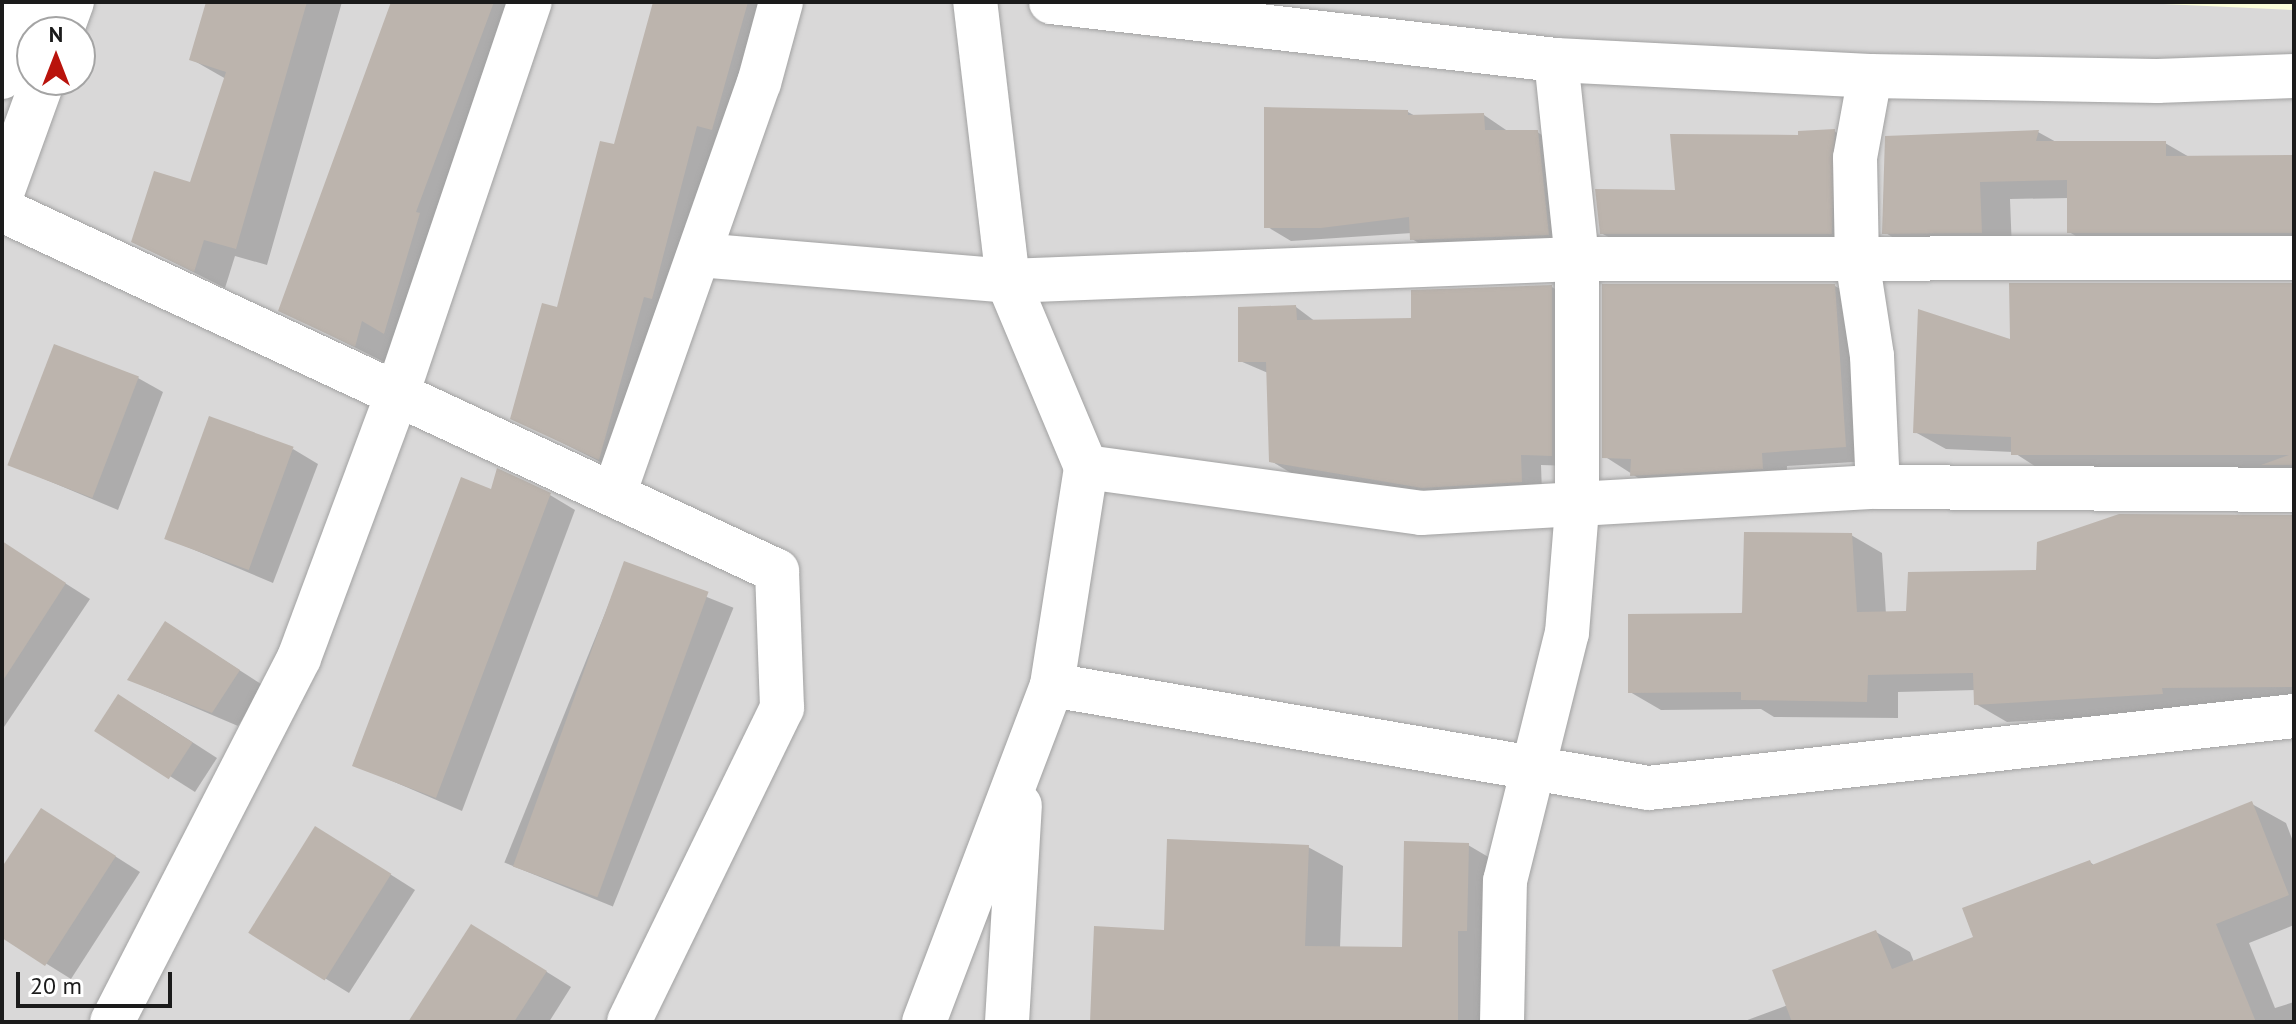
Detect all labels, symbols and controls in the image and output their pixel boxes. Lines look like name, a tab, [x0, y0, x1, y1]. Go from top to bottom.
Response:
north arrow	[16, 16, 96, 96]
text: N	[49, 20, 63, 48]
scale bar	[20, 956, 176, 1006]
text: 20 m	[30, 970, 82, 1001]

